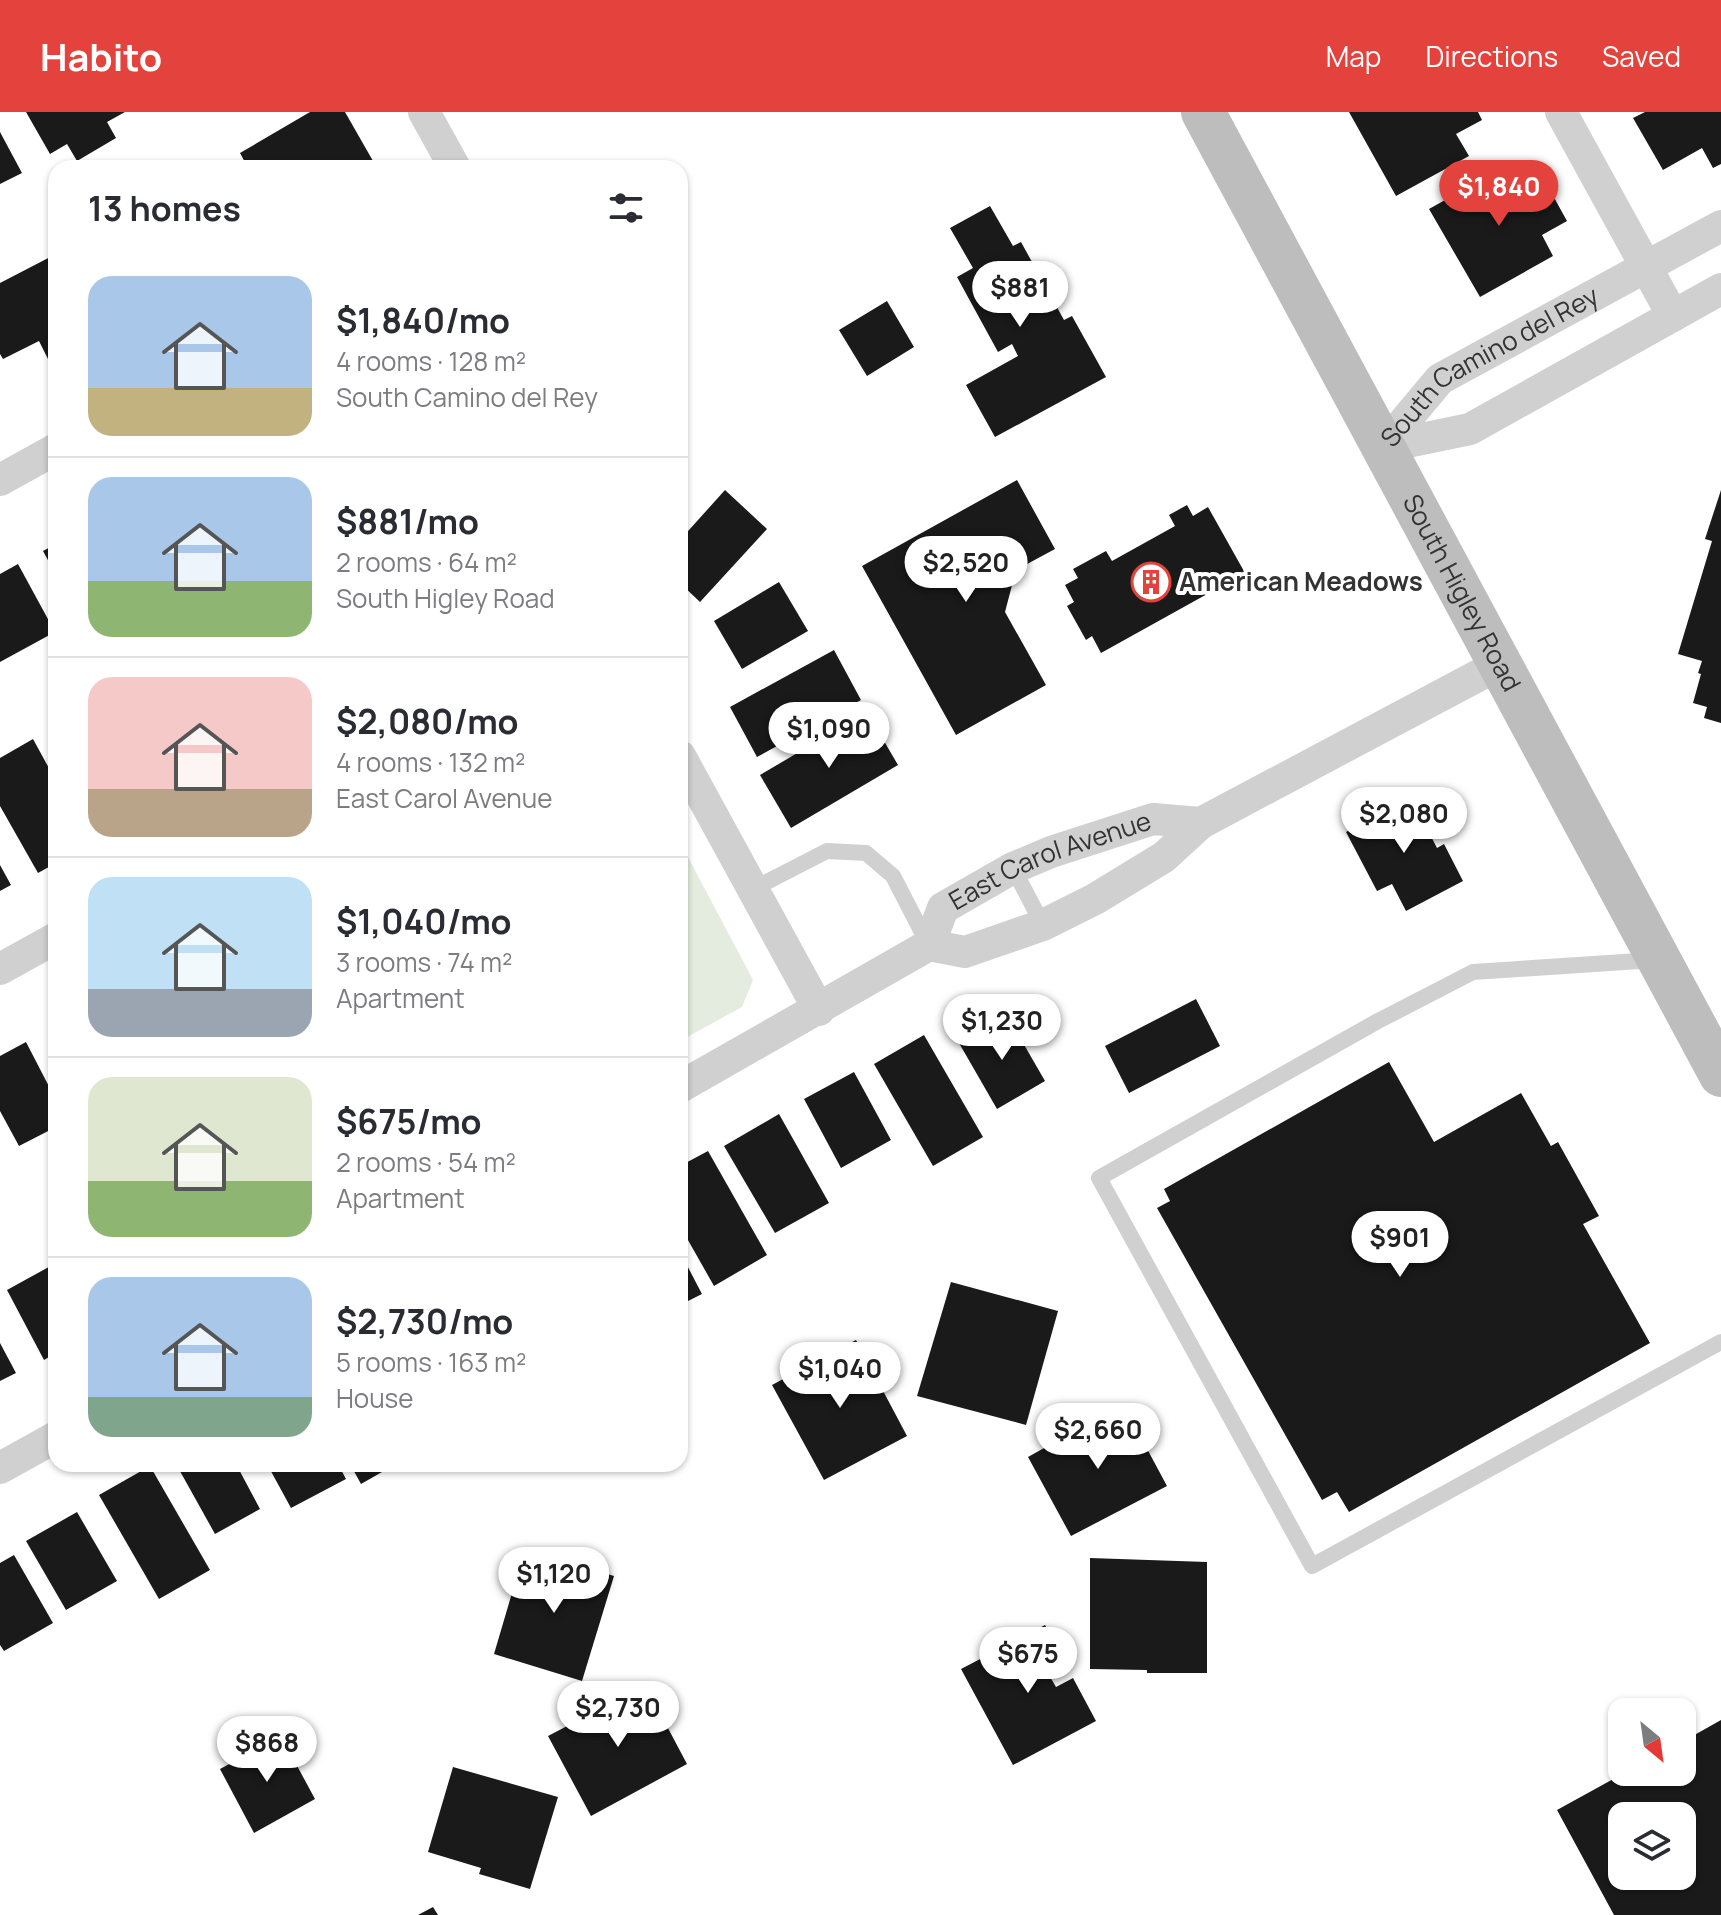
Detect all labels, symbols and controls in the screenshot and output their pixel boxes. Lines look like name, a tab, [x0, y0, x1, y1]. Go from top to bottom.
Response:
text: Habito	[40, 30, 162, 82]
text: Map	[1326, 37, 1381, 75]
text: Directions	[1425, 37, 1558, 75]
text: Saved	[1602, 37, 1681, 75]
pin: $1,840	[1434, 160, 1564, 228]
text: $1,840	[1457, 168, 1541, 204]
text: 13 homes	[88, 185, 241, 231]
icon: filters	[604, 186, 648, 230]
pin: $881	[973, 261, 1067, 329]
text: $881	[990, 269, 1050, 305]
street label: South Camino del Rey	[1372, 277, 1605, 454]
text: $1,840/mo	[336, 297, 510, 343]
icon: home	[152, 308, 248, 404]
text: 4 rooms · 128 m²	[336, 343, 526, 379]
text: South Camino del Rey	[336, 379, 598, 415]
street label: South Higley Road	[1395, 487, 1530, 697]
text: $881/mo	[336, 498, 479, 544]
icon: home	[152, 509, 248, 605]
pin: $2,520	[901, 536, 1031, 604]
text: 2 rooms · 64 m²	[336, 544, 517, 580]
text: $2,520	[923, 544, 1009, 580]
building icon: American Meadows	[1130, 561, 1172, 603]
place label: American Meadows	[1179, 563, 1423, 599]
text: South Higley Road	[336, 580, 555, 616]
text: $2,080/mo	[336, 698, 518, 744]
pin: $1,090	[764, 702, 894, 770]
icon: home	[152, 709, 248, 805]
text: $1,090	[787, 710, 871, 746]
text: 4 rooms · 132 m²	[336, 744, 525, 780]
text: East Carol Avenue	[336, 780, 552, 816]
pin: $2,080	[1339, 787, 1469, 855]
text: $2,080	[1359, 795, 1449, 831]
street label: East Carol Avenue	[942, 802, 1155, 918]
text: $1,040/mo	[336, 898, 512, 944]
icon: home	[152, 909, 248, 1005]
text: 3 rooms · 74 m²	[336, 944, 512, 980]
text: Apartment	[336, 980, 465, 1016]
pin: $1,230	[937, 994, 1067, 1062]
text: $1,230	[961, 1002, 1043, 1038]
text: $675/mo	[336, 1098, 482, 1144]
icon: home	[152, 1109, 248, 1205]
text: 2 rooms · 54 m²	[336, 1144, 516, 1180]
text: Apartment	[336, 1180, 465, 1216]
pin: $901	[1353, 1211, 1447, 1279]
text: $901	[1370, 1219, 1430, 1255]
text: $2,730/mo	[336, 1298, 513, 1344]
icon: home	[152, 1309, 248, 1405]
pin: $1,040	[775, 1342, 905, 1410]
text: 5 rooms · 163 m²	[336, 1344, 526, 1380]
text: $1,040	[798, 1350, 882, 1386]
text: House	[336, 1380, 413, 1416]
pin: $2,660	[1033, 1403, 1163, 1471]
text: $2,660	[1053, 1411, 1143, 1447]
pin: $1,120	[489, 1547, 619, 1615]
text: $1,120	[516, 1555, 592, 1591]
pin: $675	[981, 1627, 1075, 1695]
text: $675	[997, 1635, 1059, 1671]
pin: $2,730	[553, 1681, 683, 1749]
text: $2,730	[575, 1689, 661, 1725]
north arrow	[1608, 1698, 1696, 1786]
map controls	[1608, 1698, 1696, 1890]
pin: $868	[220, 1716, 314, 1784]
text: $868	[235, 1724, 299, 1760]
button: layers	[1608, 1802, 1696, 1890]

